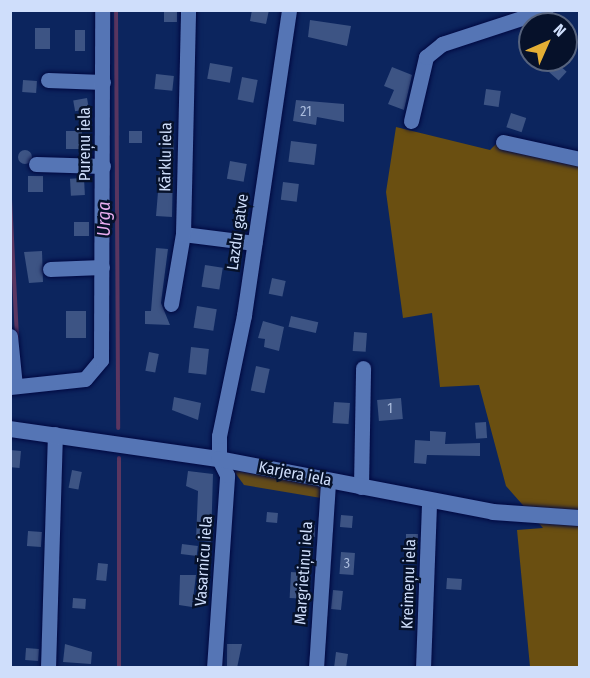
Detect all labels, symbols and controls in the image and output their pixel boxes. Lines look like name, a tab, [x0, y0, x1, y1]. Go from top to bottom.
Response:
north arrow	[518, 12, 578, 72]
text: N	[550, 20, 570, 40]
house number: 21	[300, 104, 312, 120]
street label: Pureņu iela	[75, 107, 95, 181]
street label: Kārklu iela	[156, 122, 176, 192]
street label: Lazdu gatve	[223, 193, 253, 271]
water label: Urga	[93, 201, 115, 237]
house number: 1	[387, 401, 393, 417]
street label: Karjera iela	[257, 458, 333, 490]
street label: Vasarnīcu iela	[191, 515, 217, 607]
street label: Margrietiņu iela	[291, 521, 317, 625]
street label: Kreimeņu iela	[398, 539, 420, 629]
house number: 3	[344, 556, 350, 572]

